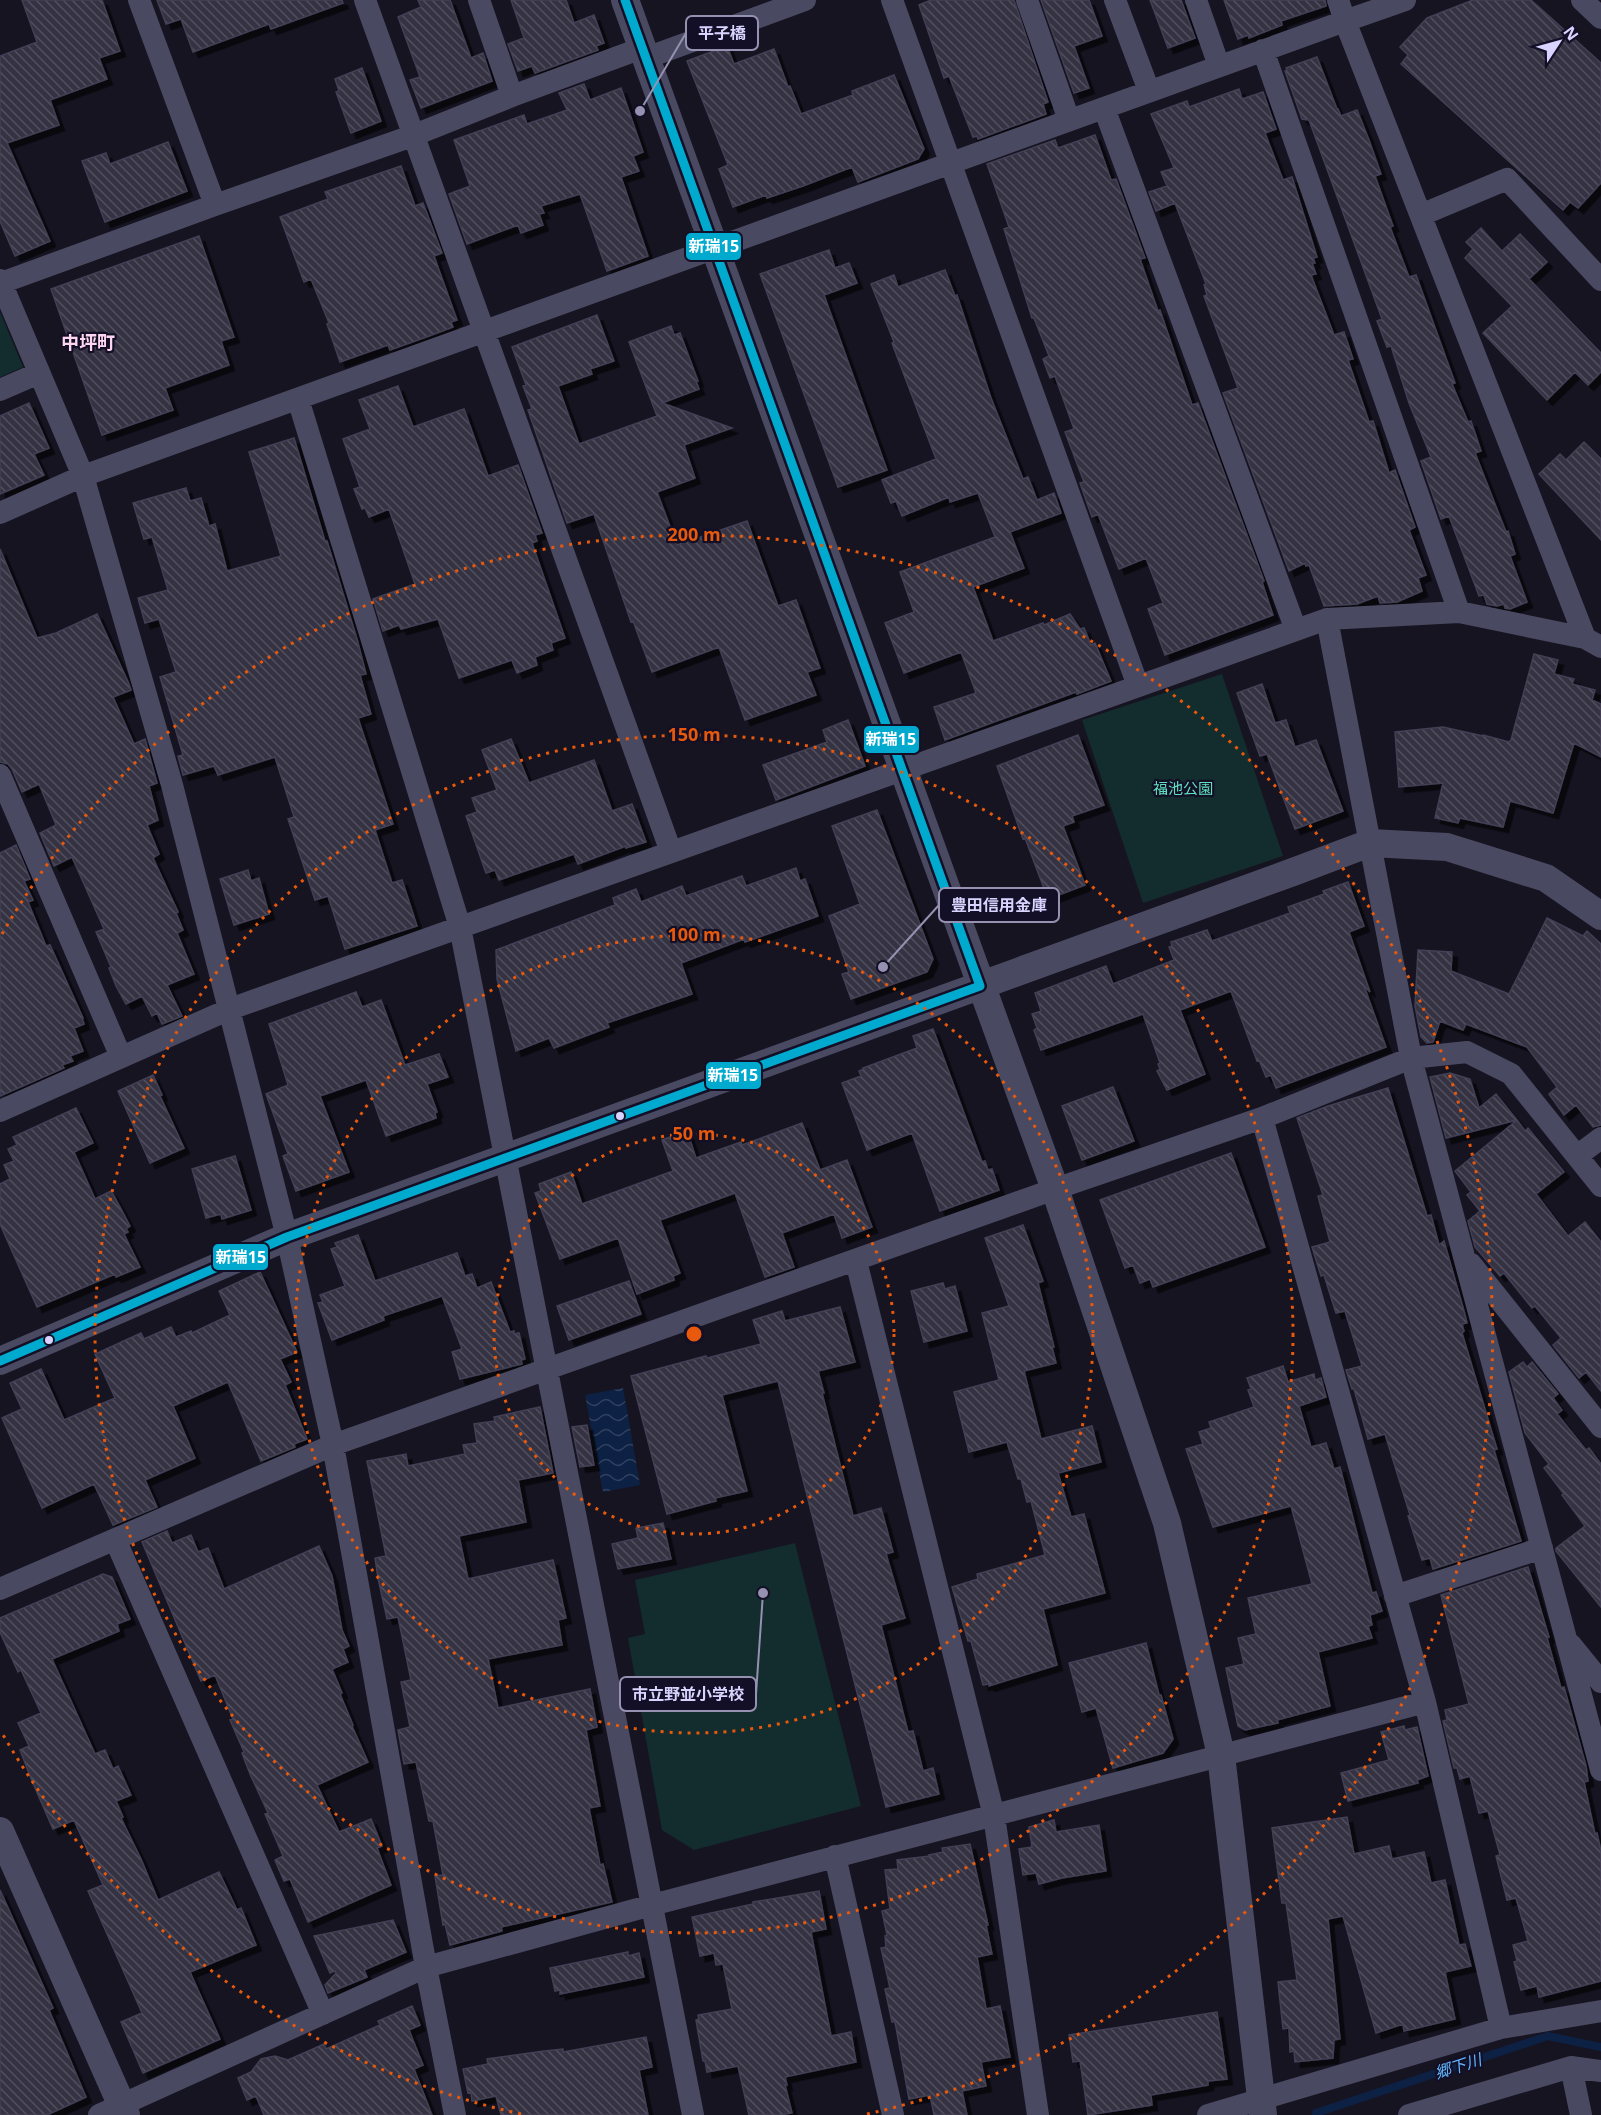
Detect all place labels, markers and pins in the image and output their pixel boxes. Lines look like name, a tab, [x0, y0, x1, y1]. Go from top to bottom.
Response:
callout: 平子橋	[686, 16, 758, 50]
callout: 豊田信用金庫	[939, 888, 1059, 922]
unlabelled marker	[614, 1110, 626, 1122]
centre of rings	[684, 1324, 704, 1344]
unlabelled marker	[43, 1334, 55, 1346]
callout: 市立野並小学校	[620, 1677, 756, 1711]

